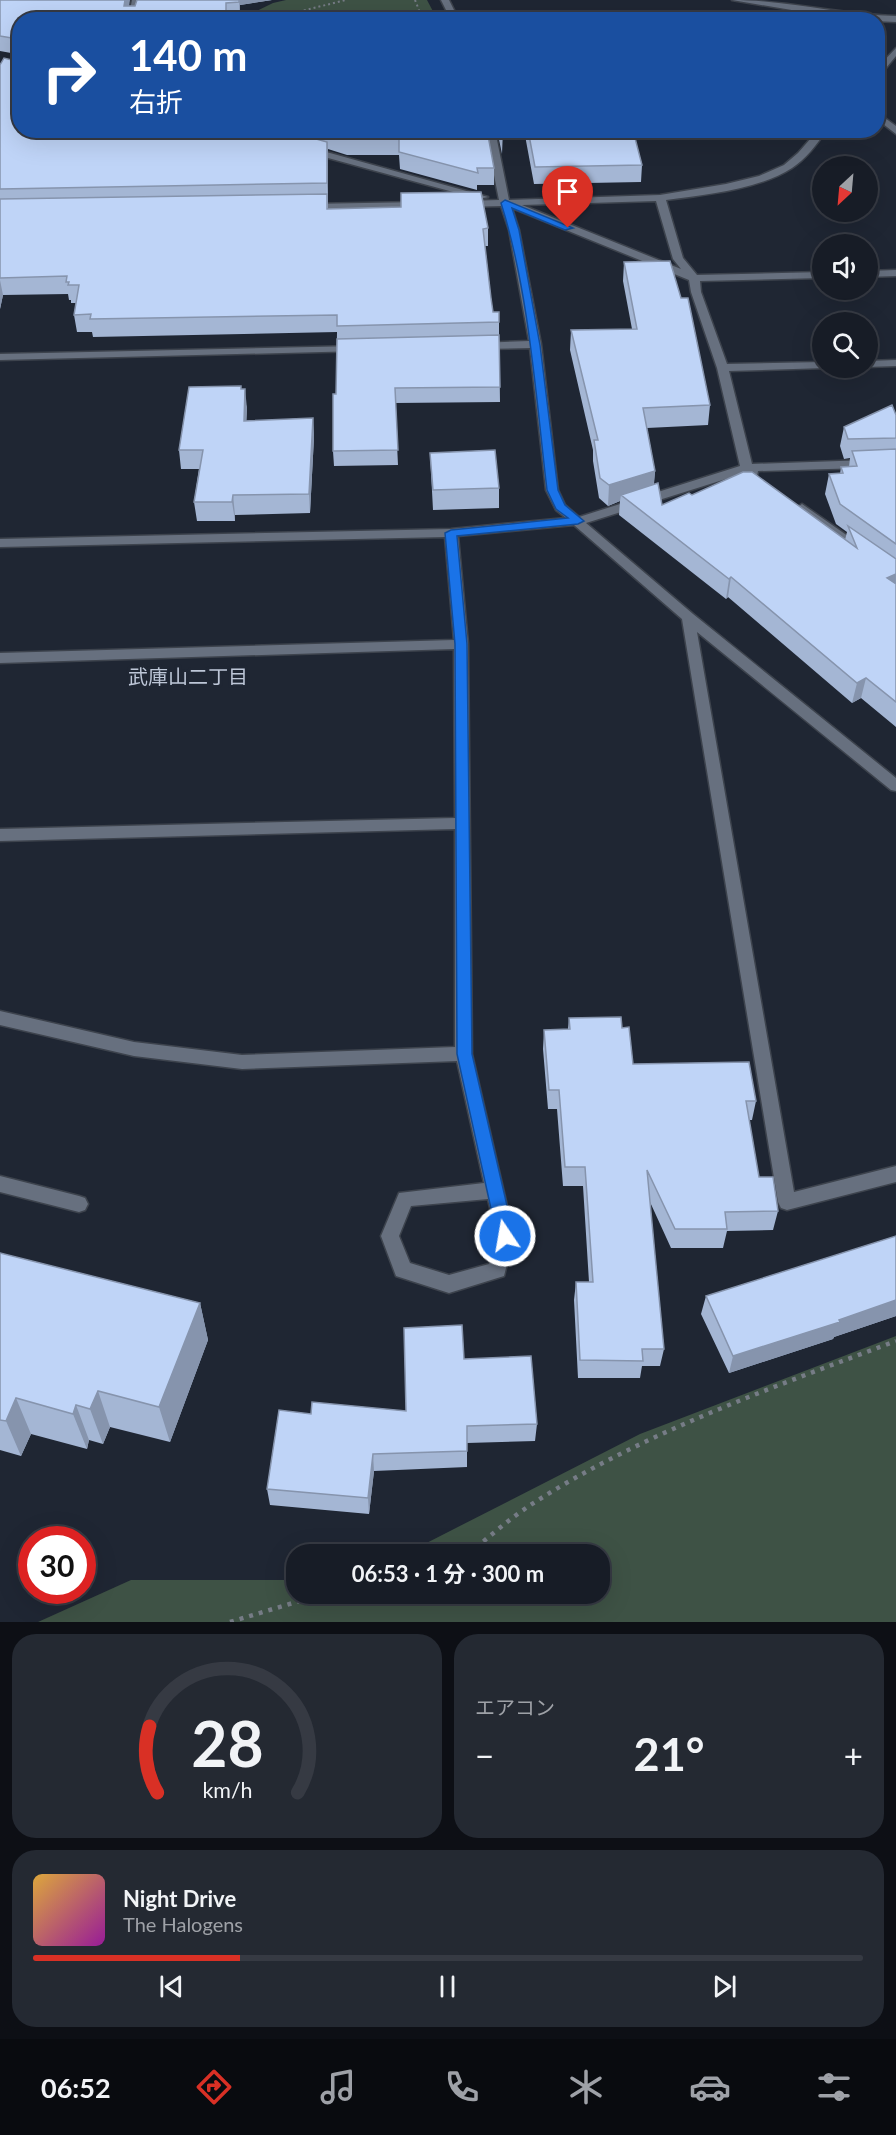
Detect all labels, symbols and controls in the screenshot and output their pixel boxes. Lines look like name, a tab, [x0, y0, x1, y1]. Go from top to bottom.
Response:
text: 140 m	[129, 30, 247, 80]
icon: right	[30, 36, 108, 114]
text: 右折	[129, 85, 183, 118]
north arrow	[812, 156, 878, 222]
map controls	[812, 156, 878, 378]
pin	[542, 166, 593, 228]
icon: arrive	[551, 175, 584, 208]
button: sound	[812, 234, 878, 300]
button: search	[812, 312, 878, 378]
district label: 武庫山二丁目	[128, 664, 248, 688]
position arrow	[473, 1204, 537, 1268]
speed limit sign: 30	[18, 1526, 96, 1604]
text: 06:53 · 1 分 · 300 m	[352, 1560, 544, 1587]
text: エアコン	[475, 1695, 555, 1719]
text: 28	[191, 1705, 263, 1780]
text: 21°	[634, 1727, 704, 1781]
text: −	[475, 1735, 494, 1775]
text: +	[844, 1735, 863, 1775]
text: km/h	[202, 1777, 252, 1803]
text: Night Drive	[123, 1885, 236, 1912]
text: The Halogens	[123, 1912, 243, 1936]
icon: previous	[155, 1970, 188, 2003]
icon: pause	[431, 1970, 464, 2003]
icon: next	[708, 1970, 741, 2003]
icon: directions	[193, 2066, 235, 2108]
icon: music	[317, 2066, 359, 2108]
icon: phone	[441, 2066, 483, 2108]
icon: climate	[565, 2066, 607, 2108]
icon: car	[689, 2066, 731, 2108]
icon: filters	[813, 2066, 855, 2108]
text: 06:52	[41, 2071, 111, 2104]

